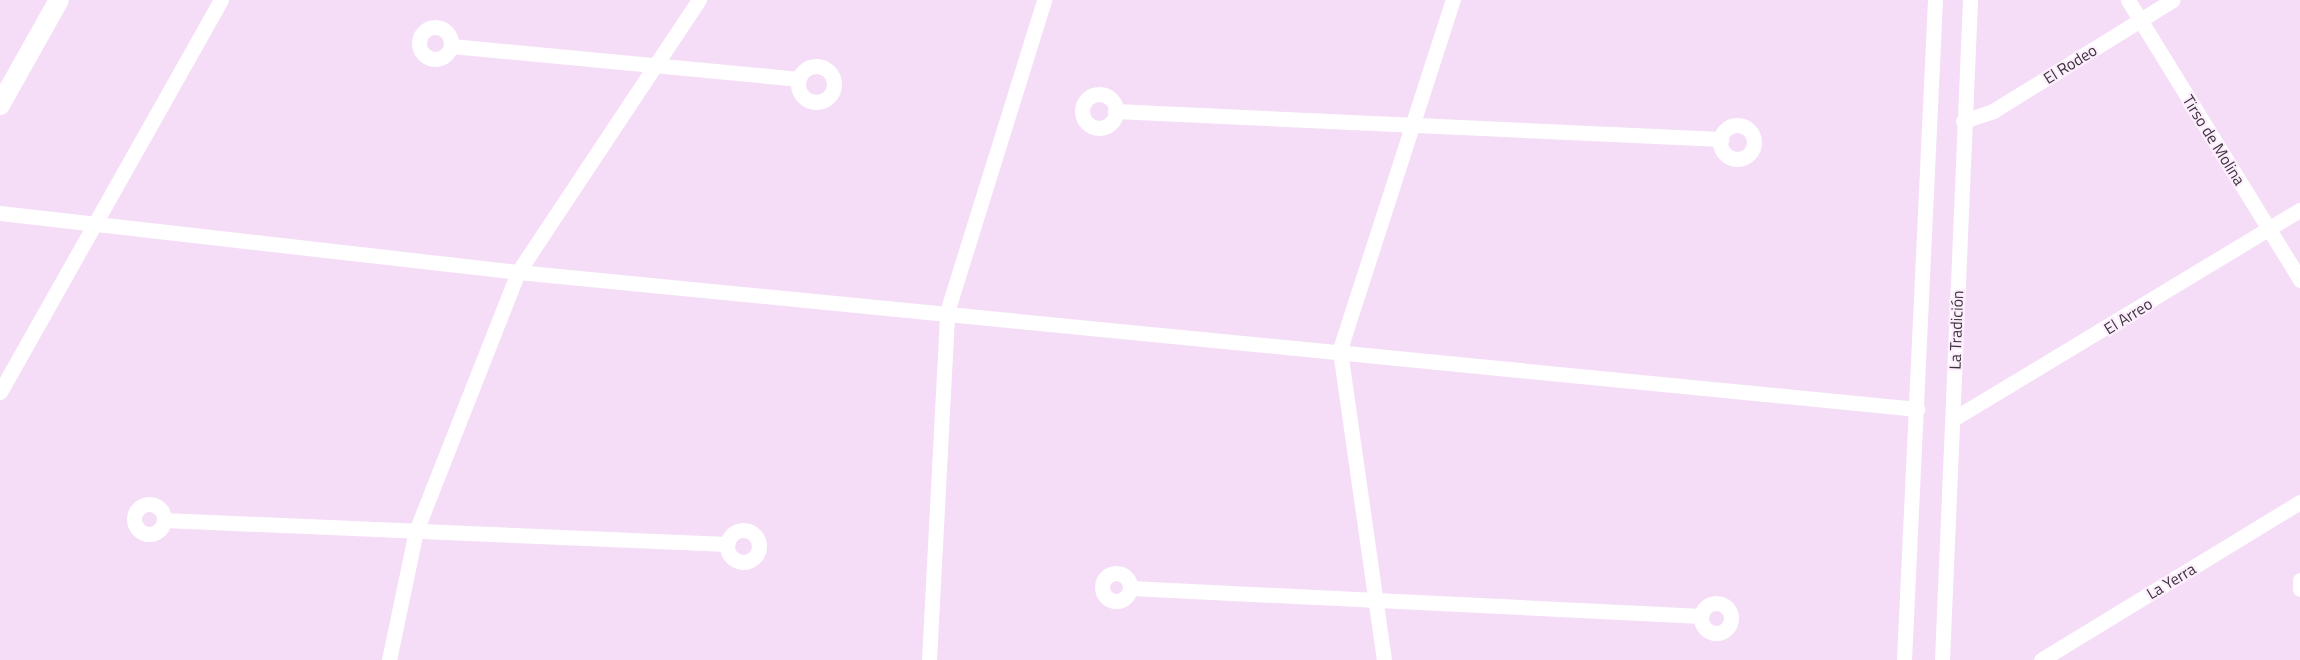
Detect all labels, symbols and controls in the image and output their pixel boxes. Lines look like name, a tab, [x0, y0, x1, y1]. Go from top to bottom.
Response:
street label: El Rodeo	[2040, 40, 2100, 88]
street label: Tirso de Molina	[2179, 91, 2249, 189]
street label: La Tradición	[1945, 290, 1967, 370]
street label: El Arreo	[2100, 294, 2156, 338]
street label: La Yerra	[2143, 559, 2199, 603]

